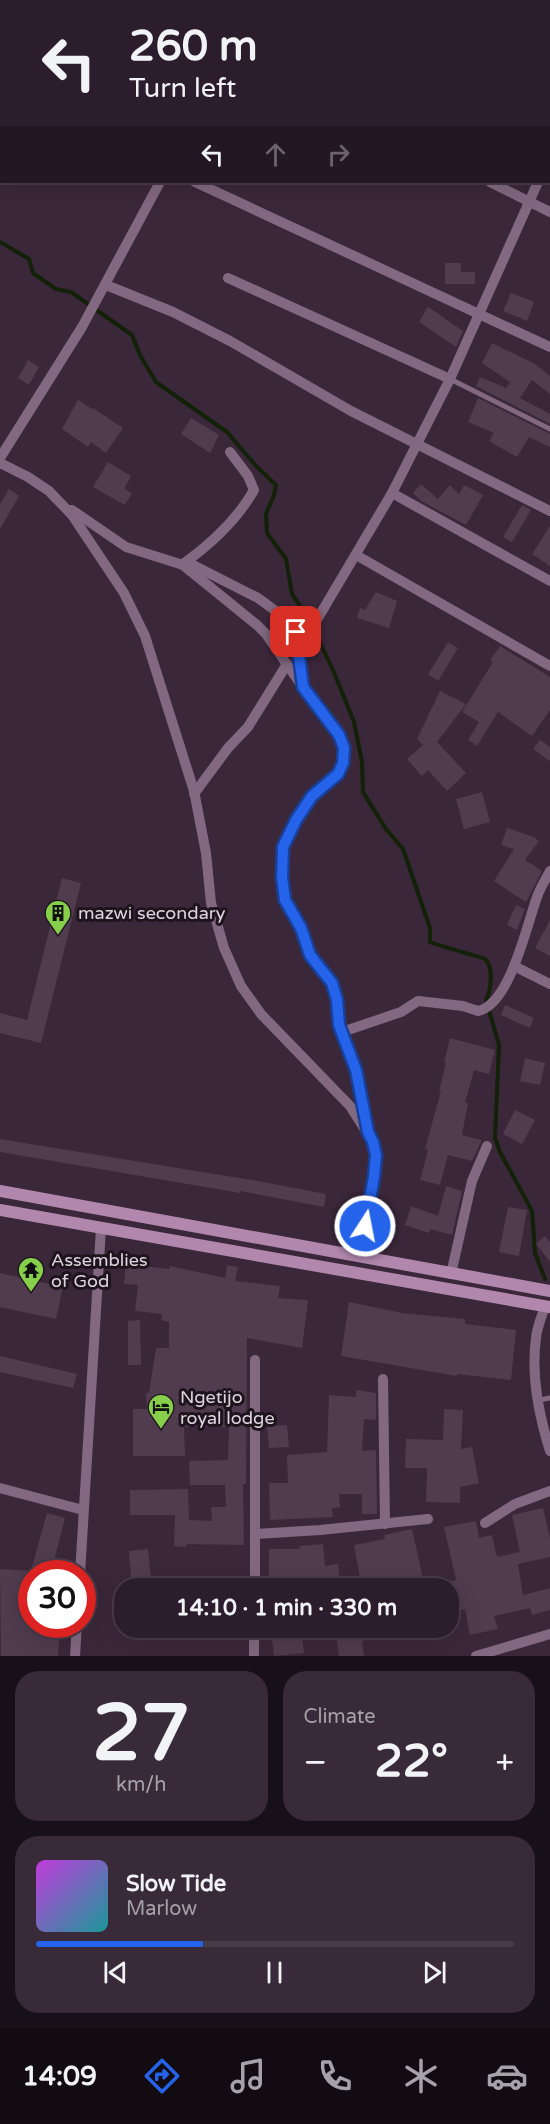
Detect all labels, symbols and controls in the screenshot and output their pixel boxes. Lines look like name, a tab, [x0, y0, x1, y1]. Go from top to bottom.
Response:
text: 260 m	[129, 21, 258, 72]
icon: left	[30, 24, 108, 102]
text: Turn left	[129, 72, 236, 105]
icon: left	[196, 138, 229, 171]
icon: ahead	[259, 138, 292, 171]
icon: right	[322, 138, 355, 171]
pin	[270, 606, 321, 657]
icon: arrive	[279, 615, 312, 648]
building icon: mazwi secondary	[43, 898, 73, 936]
place label: mazwi secondary	[78, 902, 226, 924]
position arrow	[333, 1194, 397, 1258]
place label: Assemblies of God	[51, 1249, 148, 1292]
temple icon: Assemblies of God	[16, 1255, 46, 1293]
place label: Ngetijo royal lodge	[180, 1386, 275, 1429]
hotel icon: Ngetijo royal lodge	[146, 1392, 176, 1430]
speed limit sign: 30	[18, 1560, 96, 1638]
text: 14:10 · 1 min · 330 m	[176, 1595, 397, 1621]
text: 27	[92, 1687, 190, 1781]
text: Climate	[304, 1705, 376, 1729]
text: 22°	[374, 1735, 448, 1789]
text: −	[304, 1743, 327, 1782]
text: +	[495, 1743, 514, 1782]
text: km/h	[116, 1773, 166, 1797]
text: Slow Tide	[126, 1871, 226, 1897]
text: Marlow	[126, 1897, 197, 1921]
icon: previous	[99, 1956, 132, 1989]
icon: pause	[258, 1956, 291, 1989]
icon: next	[418, 1956, 451, 1989]
icon: directions	[141, 2055, 183, 2097]
icon: music	[227, 2055, 269, 2097]
icon: phone	[314, 2055, 356, 2097]
icon: climate	[400, 2055, 442, 2097]
icon: car	[486, 2055, 528, 2097]
text: 14:09	[22, 2060, 97, 2093]

